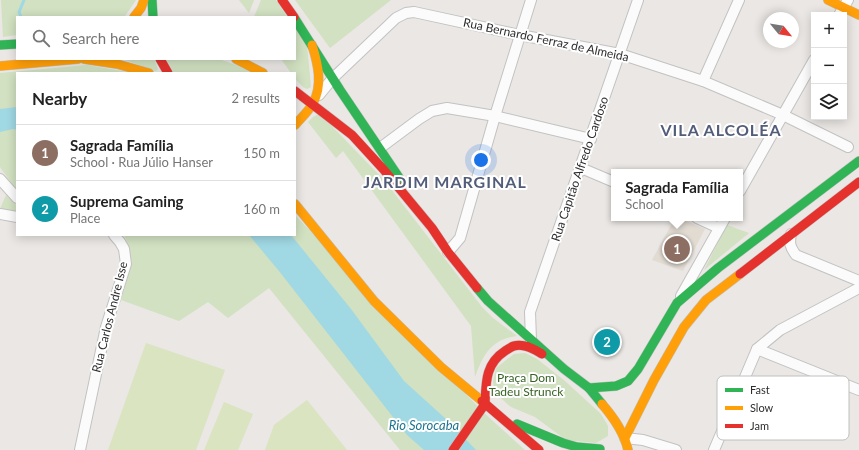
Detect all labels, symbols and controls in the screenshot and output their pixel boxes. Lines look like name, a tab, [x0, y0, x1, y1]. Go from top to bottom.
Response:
north arrow	[763, 12, 799, 48]
map controls	[811, 12, 847, 120]
button: +	[811, 12, 847, 48]
street label: Rua Bernardo Ferraz de Almeida	[462, 15, 630, 64]
search box	[16, 16, 296, 60]
icon: search	[30, 27, 52, 49]
text: Search here	[62, 29, 139, 47]
button: −	[811, 48, 847, 84]
button: layers	[811, 84, 847, 120]
text: Nearby	[32, 88, 87, 109]
text: 2 results	[232, 90, 280, 106]
street label: Rua Capitão Alfredo Cardoso	[548, 94, 611, 243]
district label: VILA ALCOLÉA	[660, 120, 782, 139]
text: Sagrada Família	[70, 136, 174, 154]
text: 1	[41, 145, 49, 161]
text: 150 m	[243, 145, 280, 161]
your location	[471, 150, 491, 170]
text: School · Rua Júlio Hanser	[70, 154, 213, 170]
popup	[611, 169, 743, 221]
district label: JARDIM MARGINAL	[363, 172, 527, 191]
text: Sagrada Família	[625, 178, 729, 196]
text: Suprema Gaming	[70, 192, 184, 210]
text: School	[625, 196, 664, 212]
text: 2	[41, 201, 49, 217]
text: 160 m	[243, 201, 280, 217]
text: Place	[70, 210, 100, 226]
pin: 1	[664, 234, 690, 264]
street label: Rua Carlos Andre Isse	[88, 260, 131, 374]
pin: 2	[594, 327, 620, 357]
park label: Praça Dom Tadeu Strunck	[489, 370, 564, 399]
legend	[717, 376, 849, 440]
text: Fast	[750, 383, 770, 396]
text: Slow	[750, 401, 774, 414]
water label: Rio Sorocaba	[389, 417, 460, 433]
text: Jam	[750, 419, 769, 432]

